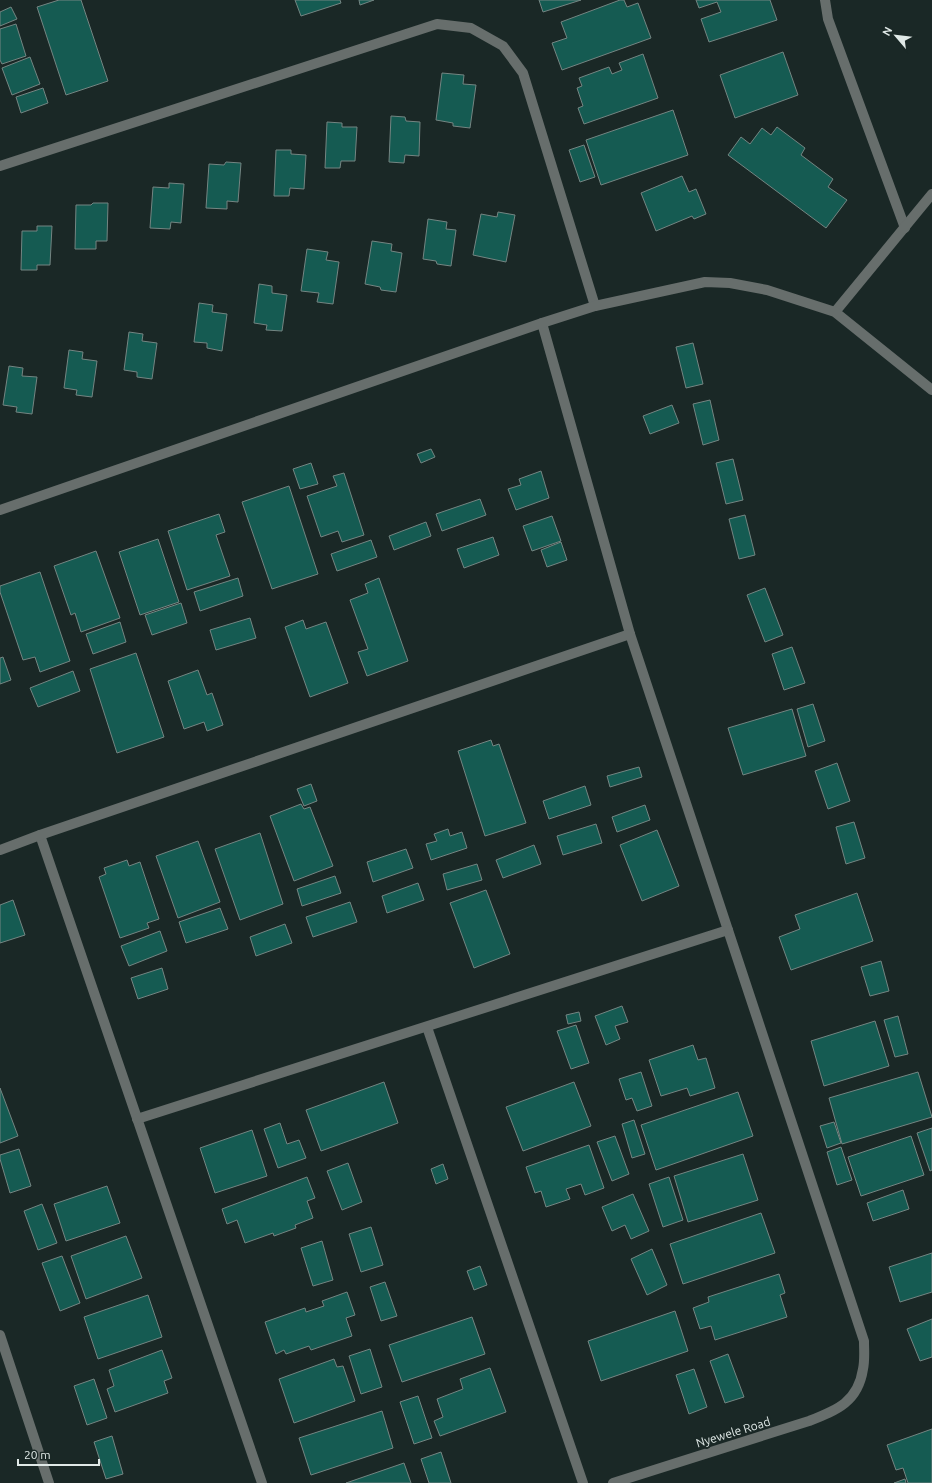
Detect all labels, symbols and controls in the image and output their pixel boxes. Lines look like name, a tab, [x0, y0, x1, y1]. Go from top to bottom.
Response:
north arrow	[876, 16, 916, 56]
text: N	[880, 25, 894, 38]
street label: Nyewele Road	[694, 1415, 772, 1449]
scale bar	[18, 1441, 99, 1467]
text: 20 m	[24, 1448, 51, 1461]

